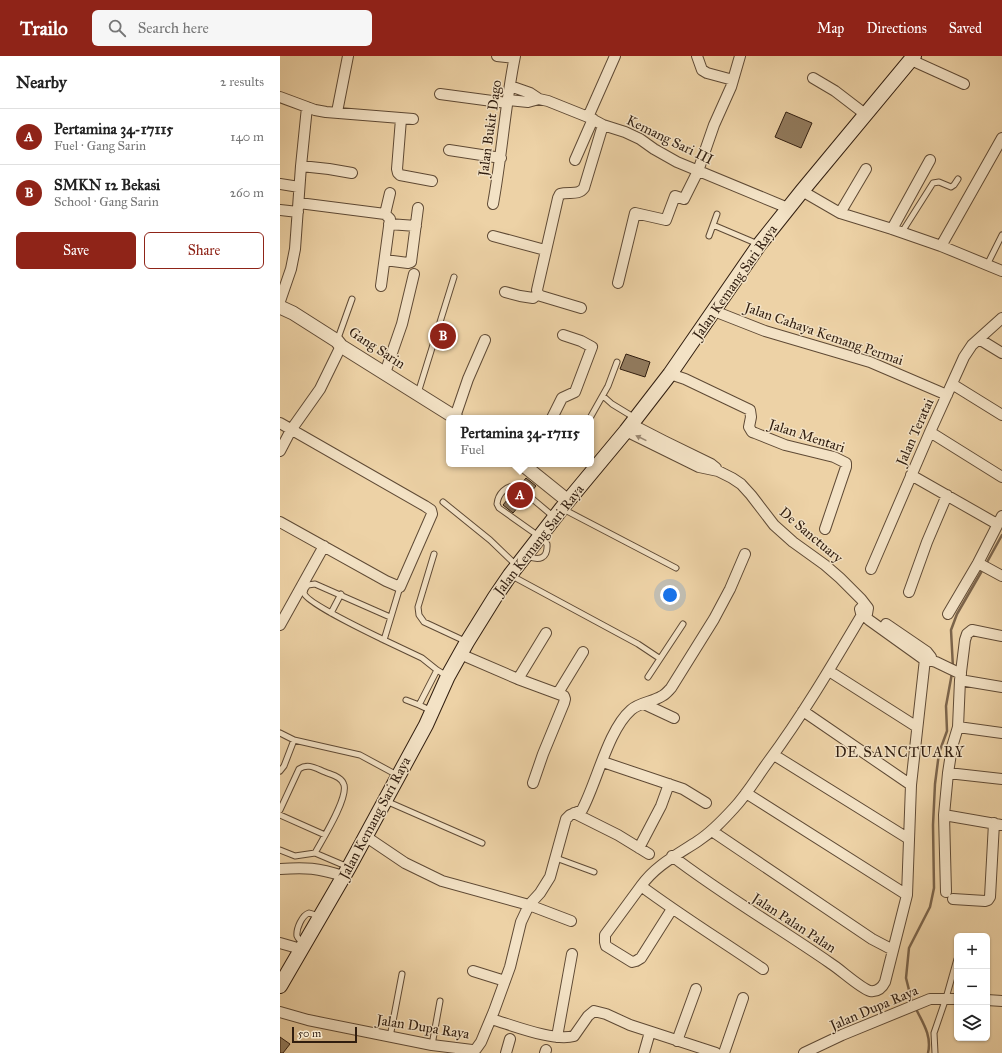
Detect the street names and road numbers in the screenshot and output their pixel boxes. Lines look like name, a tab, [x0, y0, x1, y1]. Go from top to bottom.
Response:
street label: Jalan Bukit Dago	[475, 79, 506, 179]
street label: Kemang Sari III	[624, 112, 716, 168]
street label: Jalan Kemang Sari Raya	[688, 221, 782, 345]
street label: Jalan Cahaya Kemang Permai	[740, 298, 906, 370]
street label: Gang Sarin	[346, 323, 409, 373]
street label: Jalan Teratai	[892, 396, 938, 470]
street label: Jalan Mentari	[765, 415, 847, 457]
street label: Jalan Kemang Sari Raya	[489, 481, 588, 601]
street label: De Sanctuary	[776, 504, 846, 567]
street label: Jalan Kemang Sari Raya	[335, 754, 415, 884]
street label: Jalan Palan Palan	[747, 889, 839, 957]
street label: Jalan Dupa Raya	[826, 982, 921, 1036]
street label: Jalan Dupa Raya	[373, 1011, 471, 1044]

